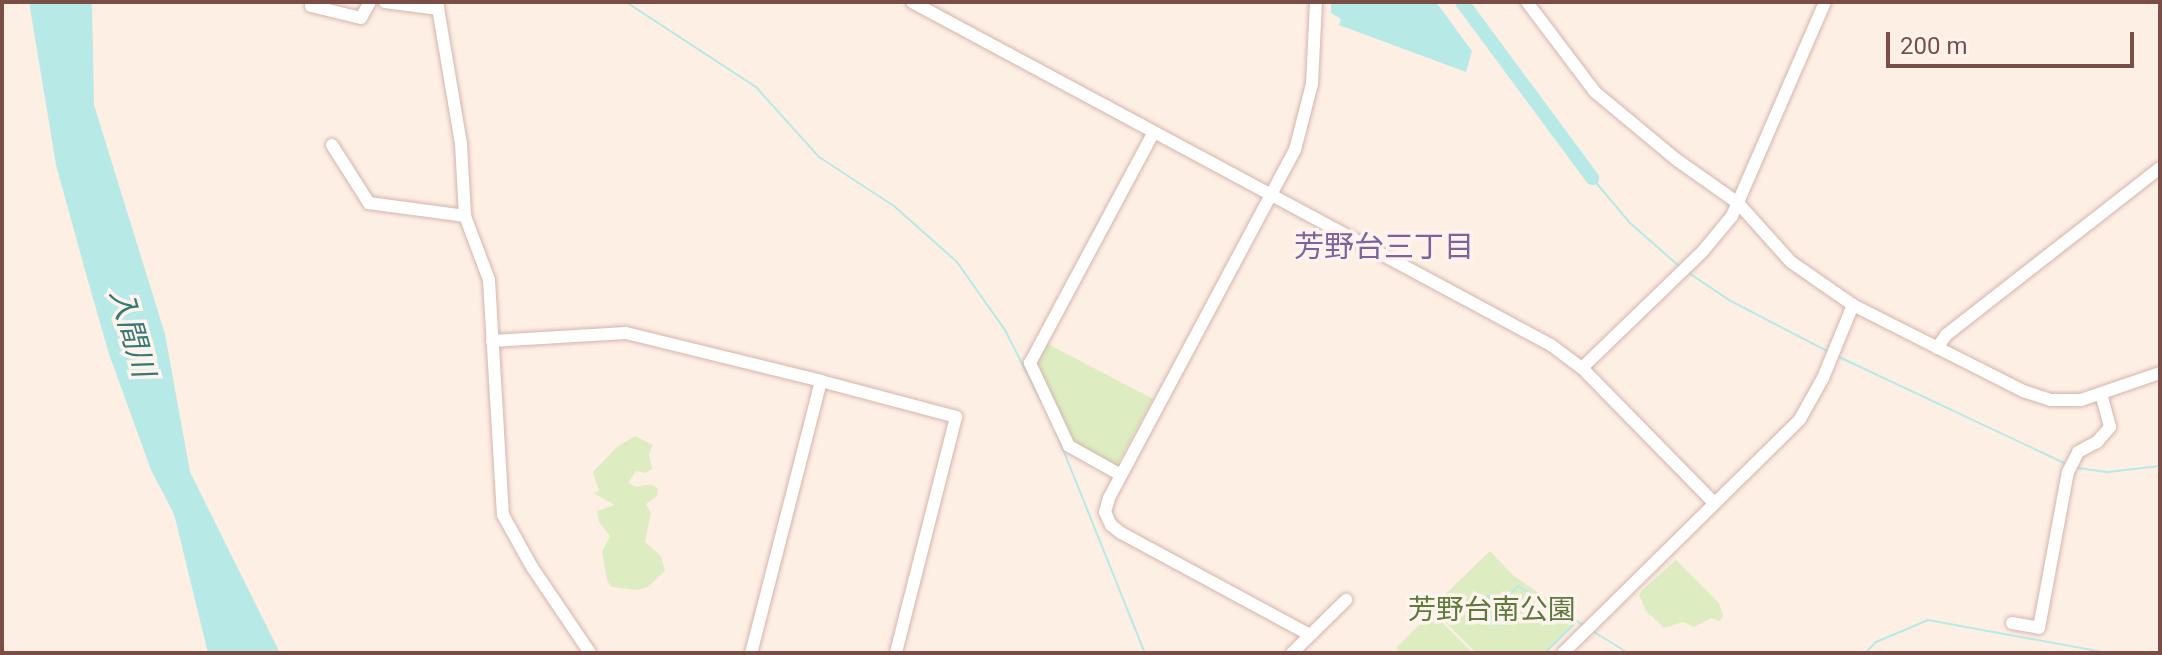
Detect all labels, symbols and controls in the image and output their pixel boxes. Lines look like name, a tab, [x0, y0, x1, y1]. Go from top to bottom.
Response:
scale bar	[1890, 16, 2138, 66]
text: 200 m	[1900, 32, 1967, 60]
district label: 芳野台三丁目	[1294, 229, 1474, 265]
water label: 入間川	[102, 285, 162, 381]
park label: 芳野台南公園	[1408, 593, 1576, 627]

